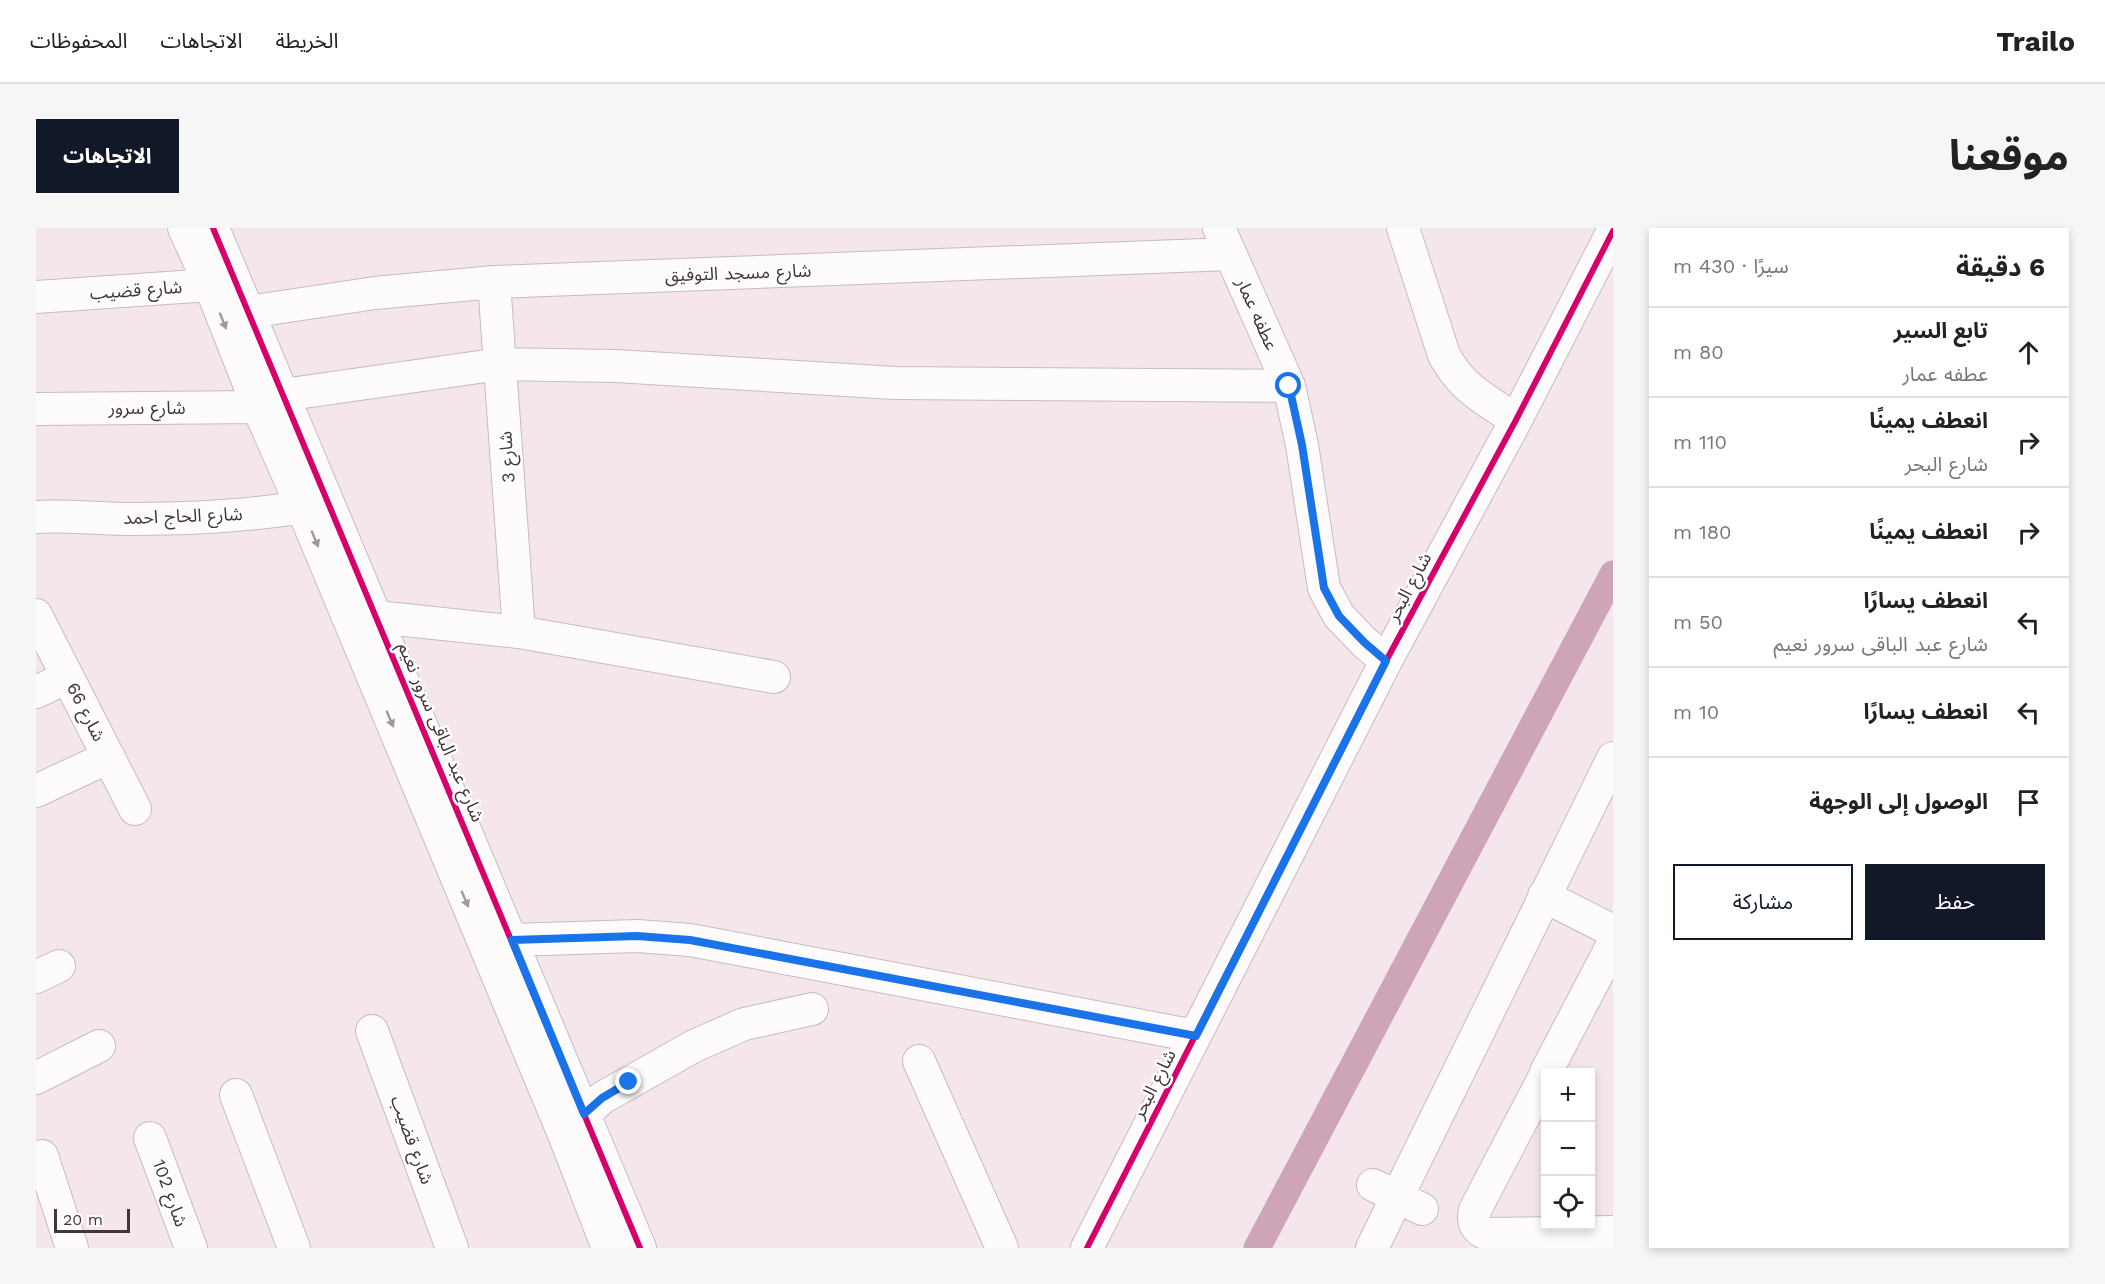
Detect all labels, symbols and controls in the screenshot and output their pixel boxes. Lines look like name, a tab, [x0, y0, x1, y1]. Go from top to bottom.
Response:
text: Trailo	[1996, 25, 2075, 58]
text: المحفوظات	[30, 28, 127, 53]
text: الاتجاهات	[160, 28, 242, 53]
text: الخريطة	[275, 28, 338, 53]
button: الاتجاهات	[36, 119, 179, 193]
text: موقعنا	[1949, 131, 2069, 180]
text: 6 دقيقة	[1956, 252, 2045, 282]
text: سيرًا · 430 m	[1673, 254, 1789, 278]
street label: شارع مسجد التوفيق	[664, 259, 812, 290]
street label: عطفه عمار	[1231, 273, 1283, 354]
street label: شارع قضيب	[89, 276, 183, 307]
one-way arrow	[219, 312, 229, 330]
text: تابع السير	[1893, 318, 1988, 343]
icon: ahead	[2012, 336, 2045, 369]
text: 80 m	[1673, 340, 1724, 364]
text: عطفه عمار	[1903, 362, 1988, 386]
route start	[1275, 372, 1301, 398]
street label: شارع سرور	[107, 397, 186, 422]
text: انعطف يمينًا	[1869, 408, 1988, 433]
icon: right	[2012, 426, 2045, 459]
street label: شارع 3	[494, 430, 523, 484]
text: 110 m	[1673, 430, 1727, 454]
text: شارع البحر	[1905, 452, 1988, 476]
street label: شارع الحاج احمد	[123, 503, 243, 532]
icon: right	[2012, 516, 2045, 549]
text: انعطف يمينًا	[1869, 519, 1988, 544]
text: 180 m	[1673, 520, 1731, 544]
one-way arrow	[311, 530, 320, 548]
street label: شارع البحر	[1381, 549, 1439, 628]
text: انعطف يسارًا	[1864, 588, 1988, 613]
icon: left	[2012, 606, 2045, 639]
text: 50 m	[1673, 610, 1723, 634]
text: شارع عبد الباقى سرور نعيم	[1774, 632, 1988, 656]
street label: شارع عبد الباقى سرور نعيم	[390, 639, 489, 826]
street label: شارع 66	[59, 679, 110, 746]
icon: left	[2012, 696, 2045, 729]
text: انعطف يسارًا	[1864, 699, 1988, 724]
text: 10 m	[1673, 700, 1719, 724]
one-way arrow	[386, 710, 395, 728]
icon: arrive	[2012, 786, 2045, 819]
text: الوصول إلى الوجهة	[1809, 789, 1988, 814]
button: مشاركة	[1673, 864, 1853, 940]
button: حفظ	[1865, 864, 2045, 940]
one-way arrow	[461, 890, 470, 908]
street label: شارع البحر	[1127, 1046, 1183, 1125]
route end	[615, 1068, 641, 1094]
map controls	[1541, 1068, 1595, 1230]
button: +	[1541, 1068, 1595, 1122]
street label: شارع قضيب	[383, 1093, 438, 1188]
button: −	[1541, 1122, 1595, 1176]
street label: شارع 102	[145, 1156, 192, 1231]
button: locate	[1541, 1176, 1595, 1230]
scale bar	[54, 1206, 130, 1234]
text: 20 m	[63, 1210, 103, 1229]

